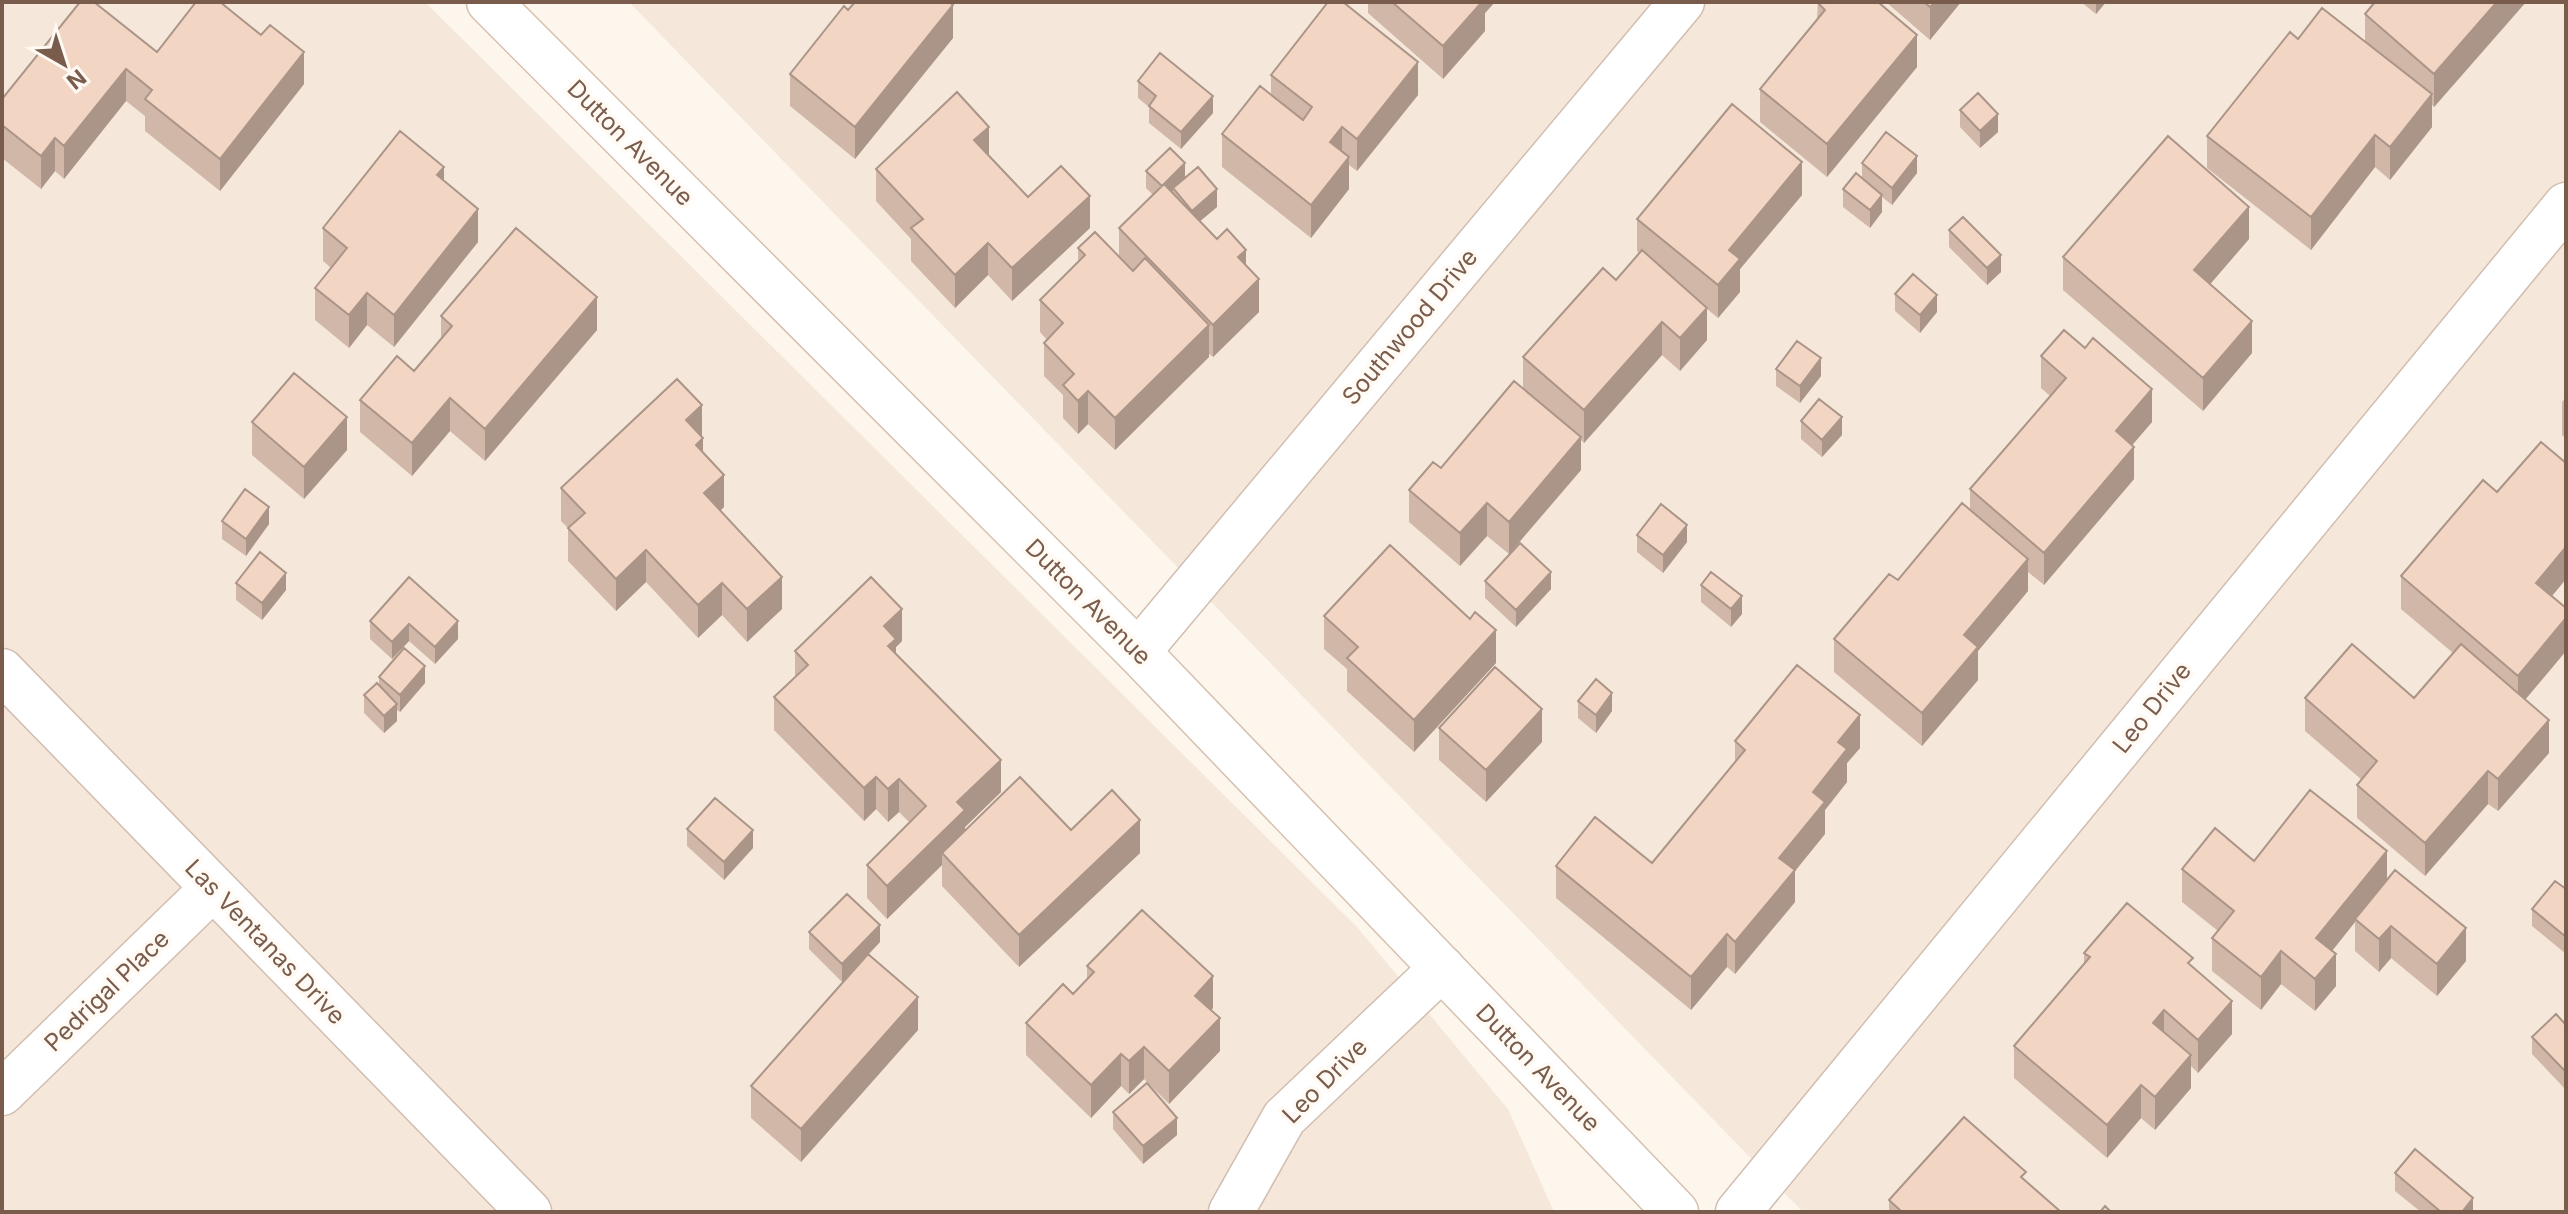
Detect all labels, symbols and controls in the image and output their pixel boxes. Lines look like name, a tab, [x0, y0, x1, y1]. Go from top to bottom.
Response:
north arrow	[24, 24, 104, 104]
text: N	[62, 64, 91, 95]
street label: Dutton Avenue	[561, 74, 699, 212]
street label: Southwood Drive	[1336, 243, 1483, 411]
street label: Dutton Avenue	[1019, 533, 1157, 671]
street label: Leo Drive	[2106, 656, 2197, 759]
street label: Las Ventanas Drive	[179, 853, 352, 1030]
street label: Pedrigal Place	[38, 924, 175, 1057]
street label: Dutton Avenue	[1470, 998, 1606, 1137]
street label: Leo Drive	[1276, 1032, 1373, 1129]

